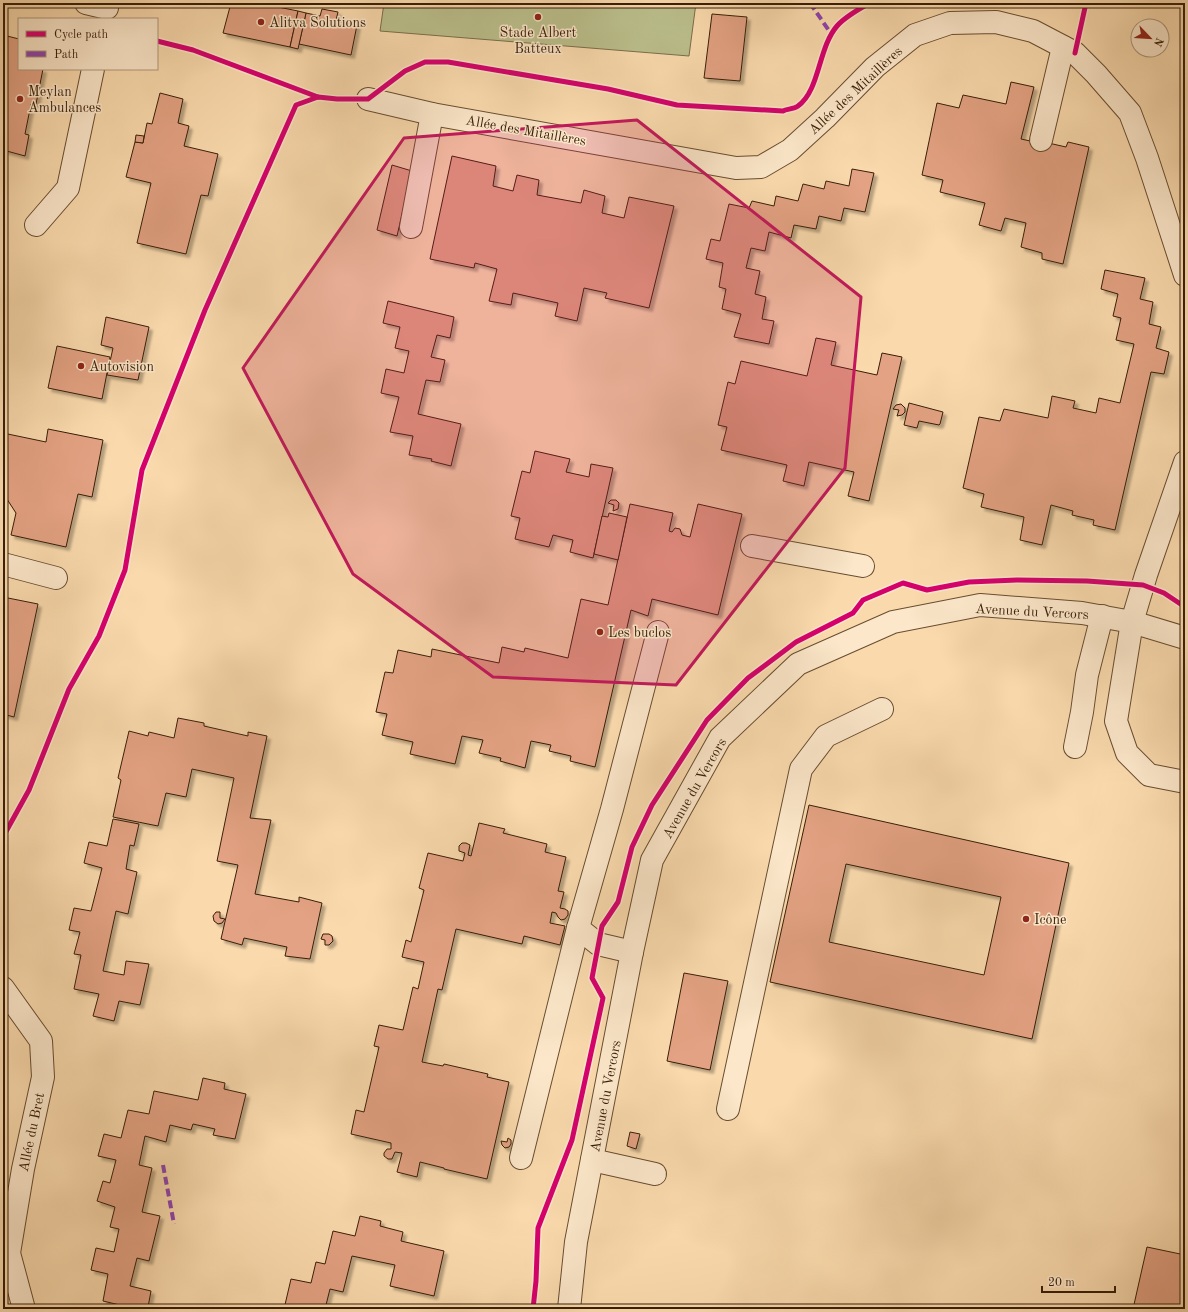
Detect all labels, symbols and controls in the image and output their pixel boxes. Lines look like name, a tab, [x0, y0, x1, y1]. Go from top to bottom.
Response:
marker: Stade Albert Batteux	[533, 12, 543, 22]
place label: Alitva Solutions	[269, 16, 366, 30]
marker: Alitva Solutions	[256, 17, 266, 27]
legend	[18, 18, 158, 70]
north arrow	[1130, 18, 1170, 58]
place label: Stade Albert Batteux	[500, 26, 577, 56]
text: Cycle path	[54, 29, 109, 41]
text: N	[1151, 35, 1164, 48]
street label: Allée des Mitaillères	[806, 44, 905, 138]
text: Path	[54, 49, 79, 61]
place label: Meylan Ambulances	[28, 85, 101, 115]
marker: Meylan Ambulances	[15, 94, 25, 104]
street label: Allée des Mitaillères	[464, 113, 587, 148]
place label: Autovision	[89, 360, 154, 374]
marker: Autovision	[76, 361, 86, 371]
street label: Avenue du Vercors	[975, 602, 1089, 622]
place label: Les buclos	[608, 626, 671, 640]
marker: Les buclos	[595, 627, 605, 637]
street label: Avenue du Vercors	[660, 736, 729, 841]
place label: Icône	[1034, 913, 1067, 927]
marker: Icône	[1021, 914, 1031, 924]
street label: Avenue du Vercors	[588, 1039, 624, 1153]
street label: Allée du Bret	[17, 1091, 47, 1173]
scale bar	[1042, 1268, 1115, 1294]
text: 20 m	[1048, 1277, 1075, 1289]

